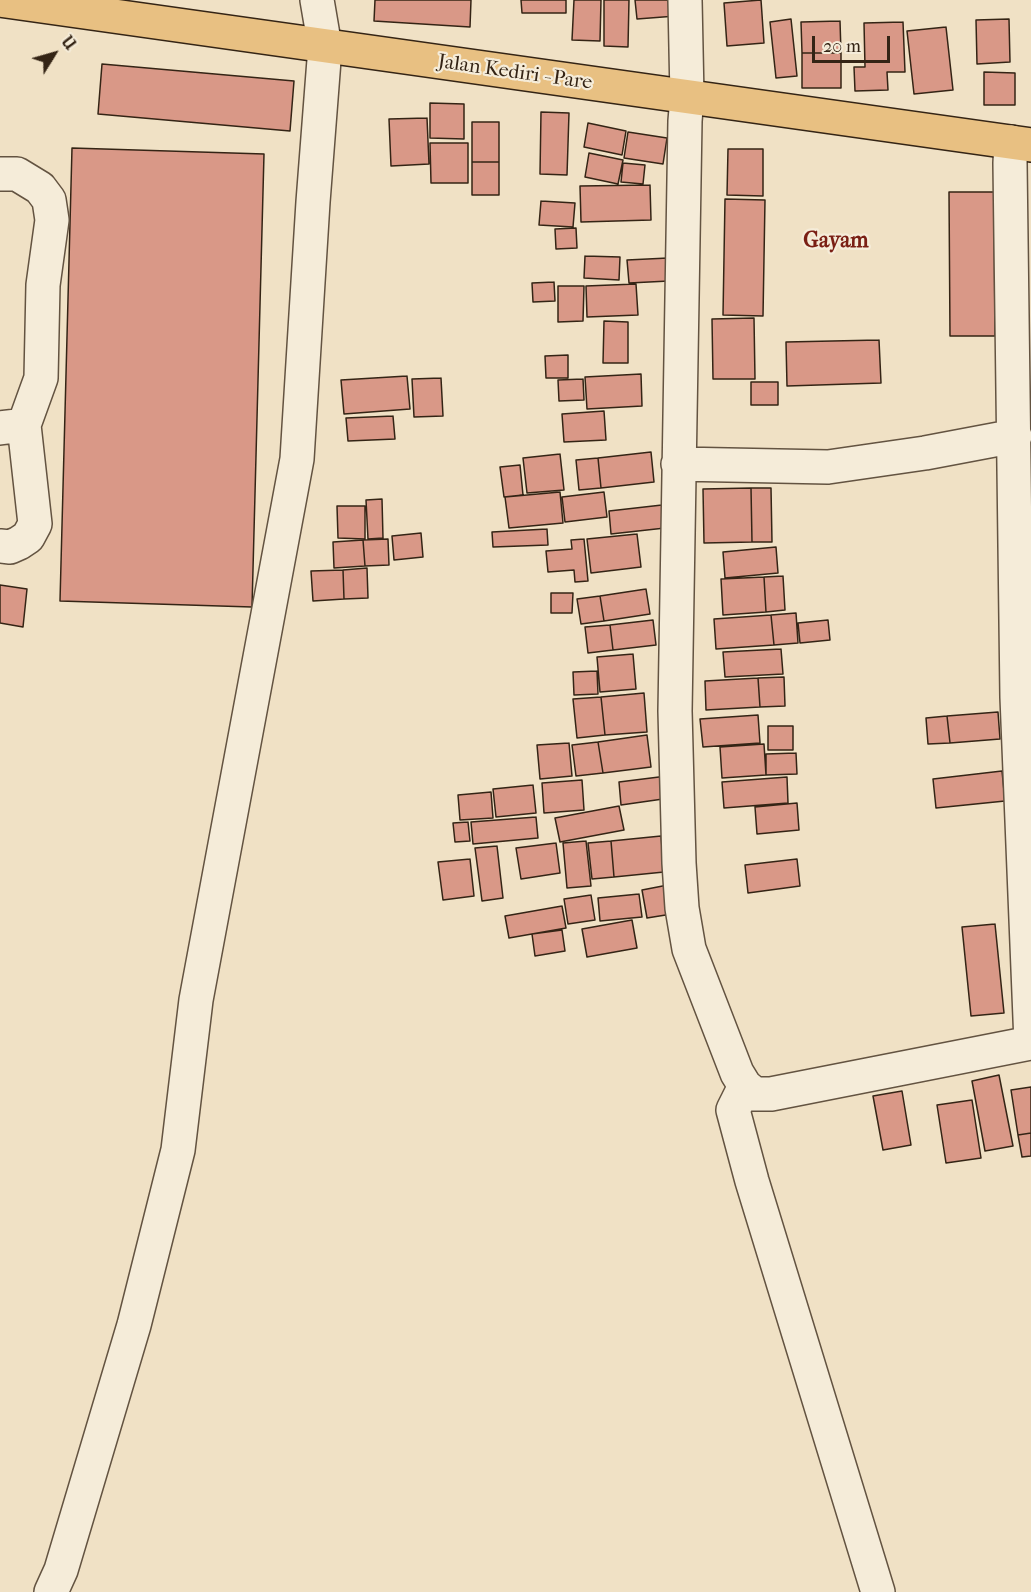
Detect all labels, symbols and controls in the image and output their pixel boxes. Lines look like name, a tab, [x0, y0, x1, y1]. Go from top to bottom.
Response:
north arrow	[24, 24, 84, 84]
scale bar	[815, 24, 893, 62]
text: U	[57, 32, 80, 54]
text: 20 m	[823, 36, 861, 57]
street label: Jalan Kediri - Pare	[436, 50, 594, 96]
district label: Gayam	[803, 229, 869, 255]

